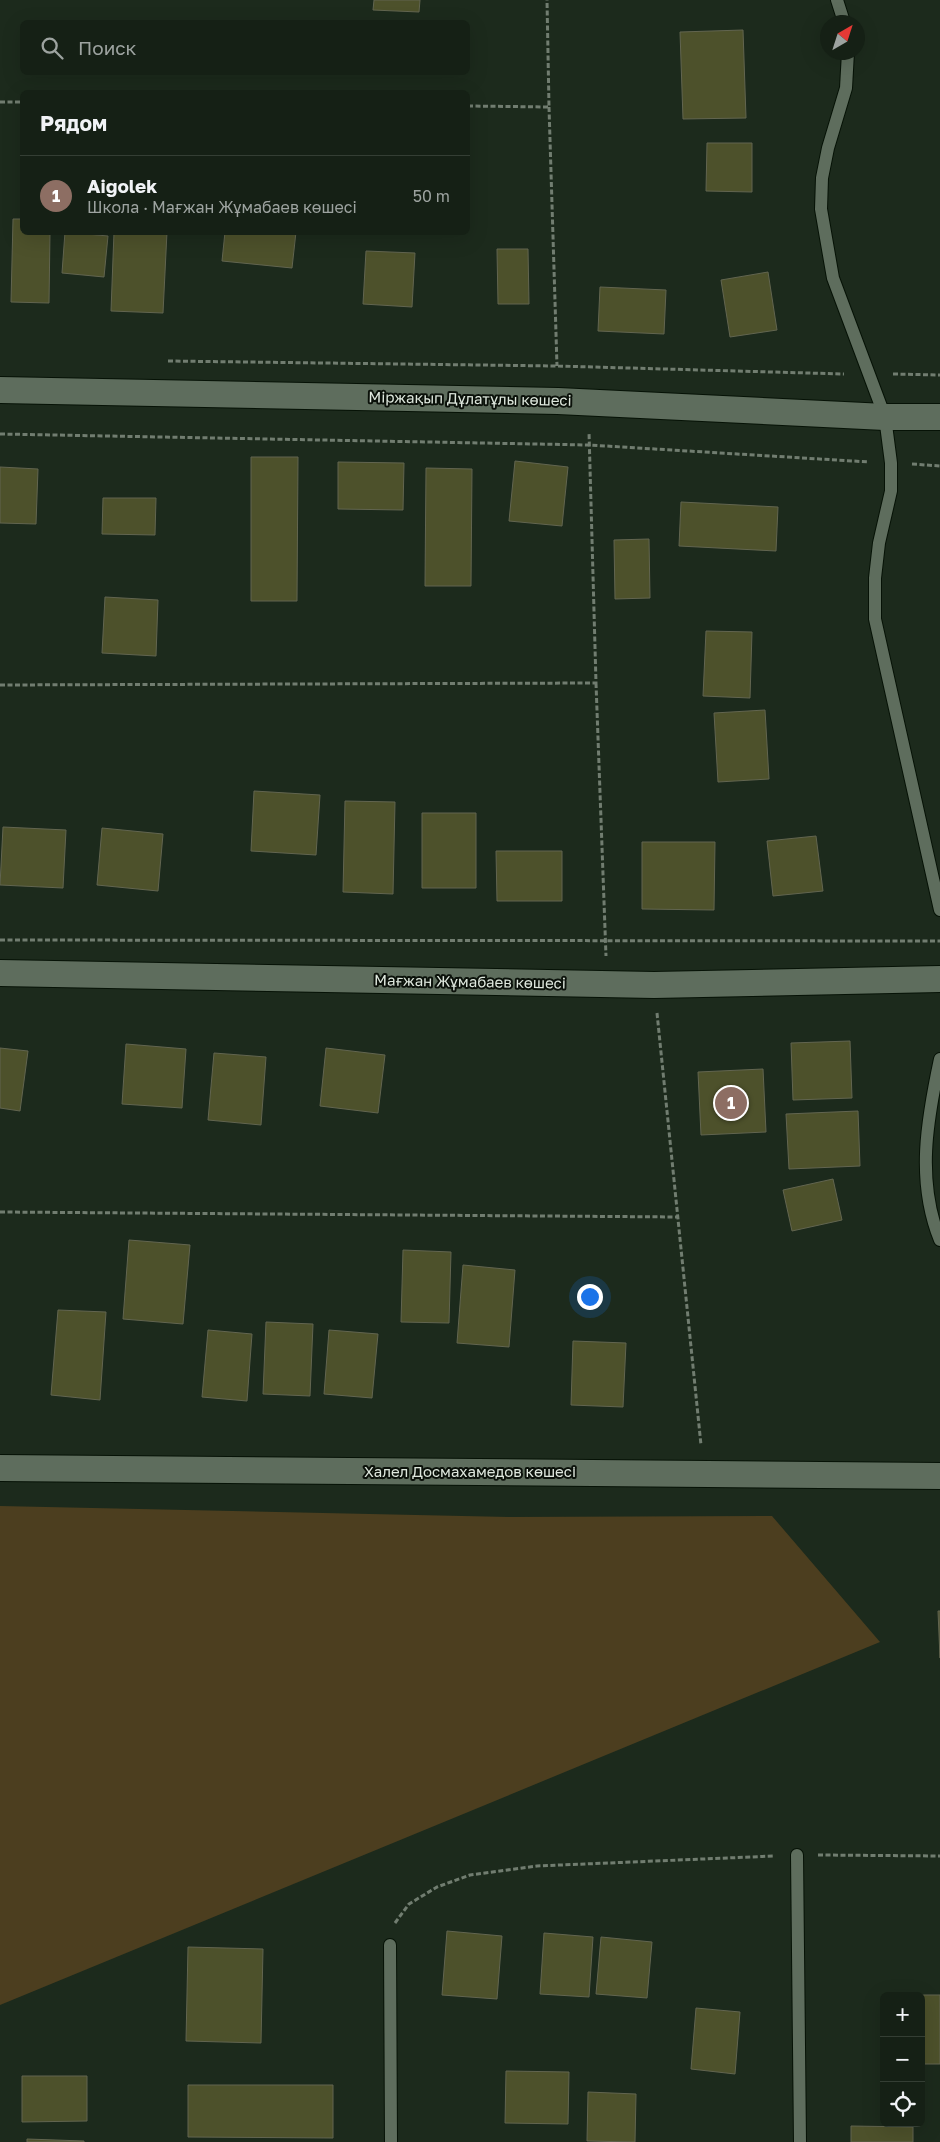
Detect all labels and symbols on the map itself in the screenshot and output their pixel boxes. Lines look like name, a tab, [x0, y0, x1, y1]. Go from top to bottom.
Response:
north arrow	[820, 15, 865, 60]
street label: Міржақып Дұлатұлы көшесі	[368, 387, 572, 410]
street label: Мағжан Жұмабаев көшесі	[374, 970, 566, 993]
pin: 1	[715, 1084, 747, 1122]
your location	[577, 1284, 603, 1310]
street label: Халел Досмахамедов көшесі	[364, 1462, 576, 1480]

